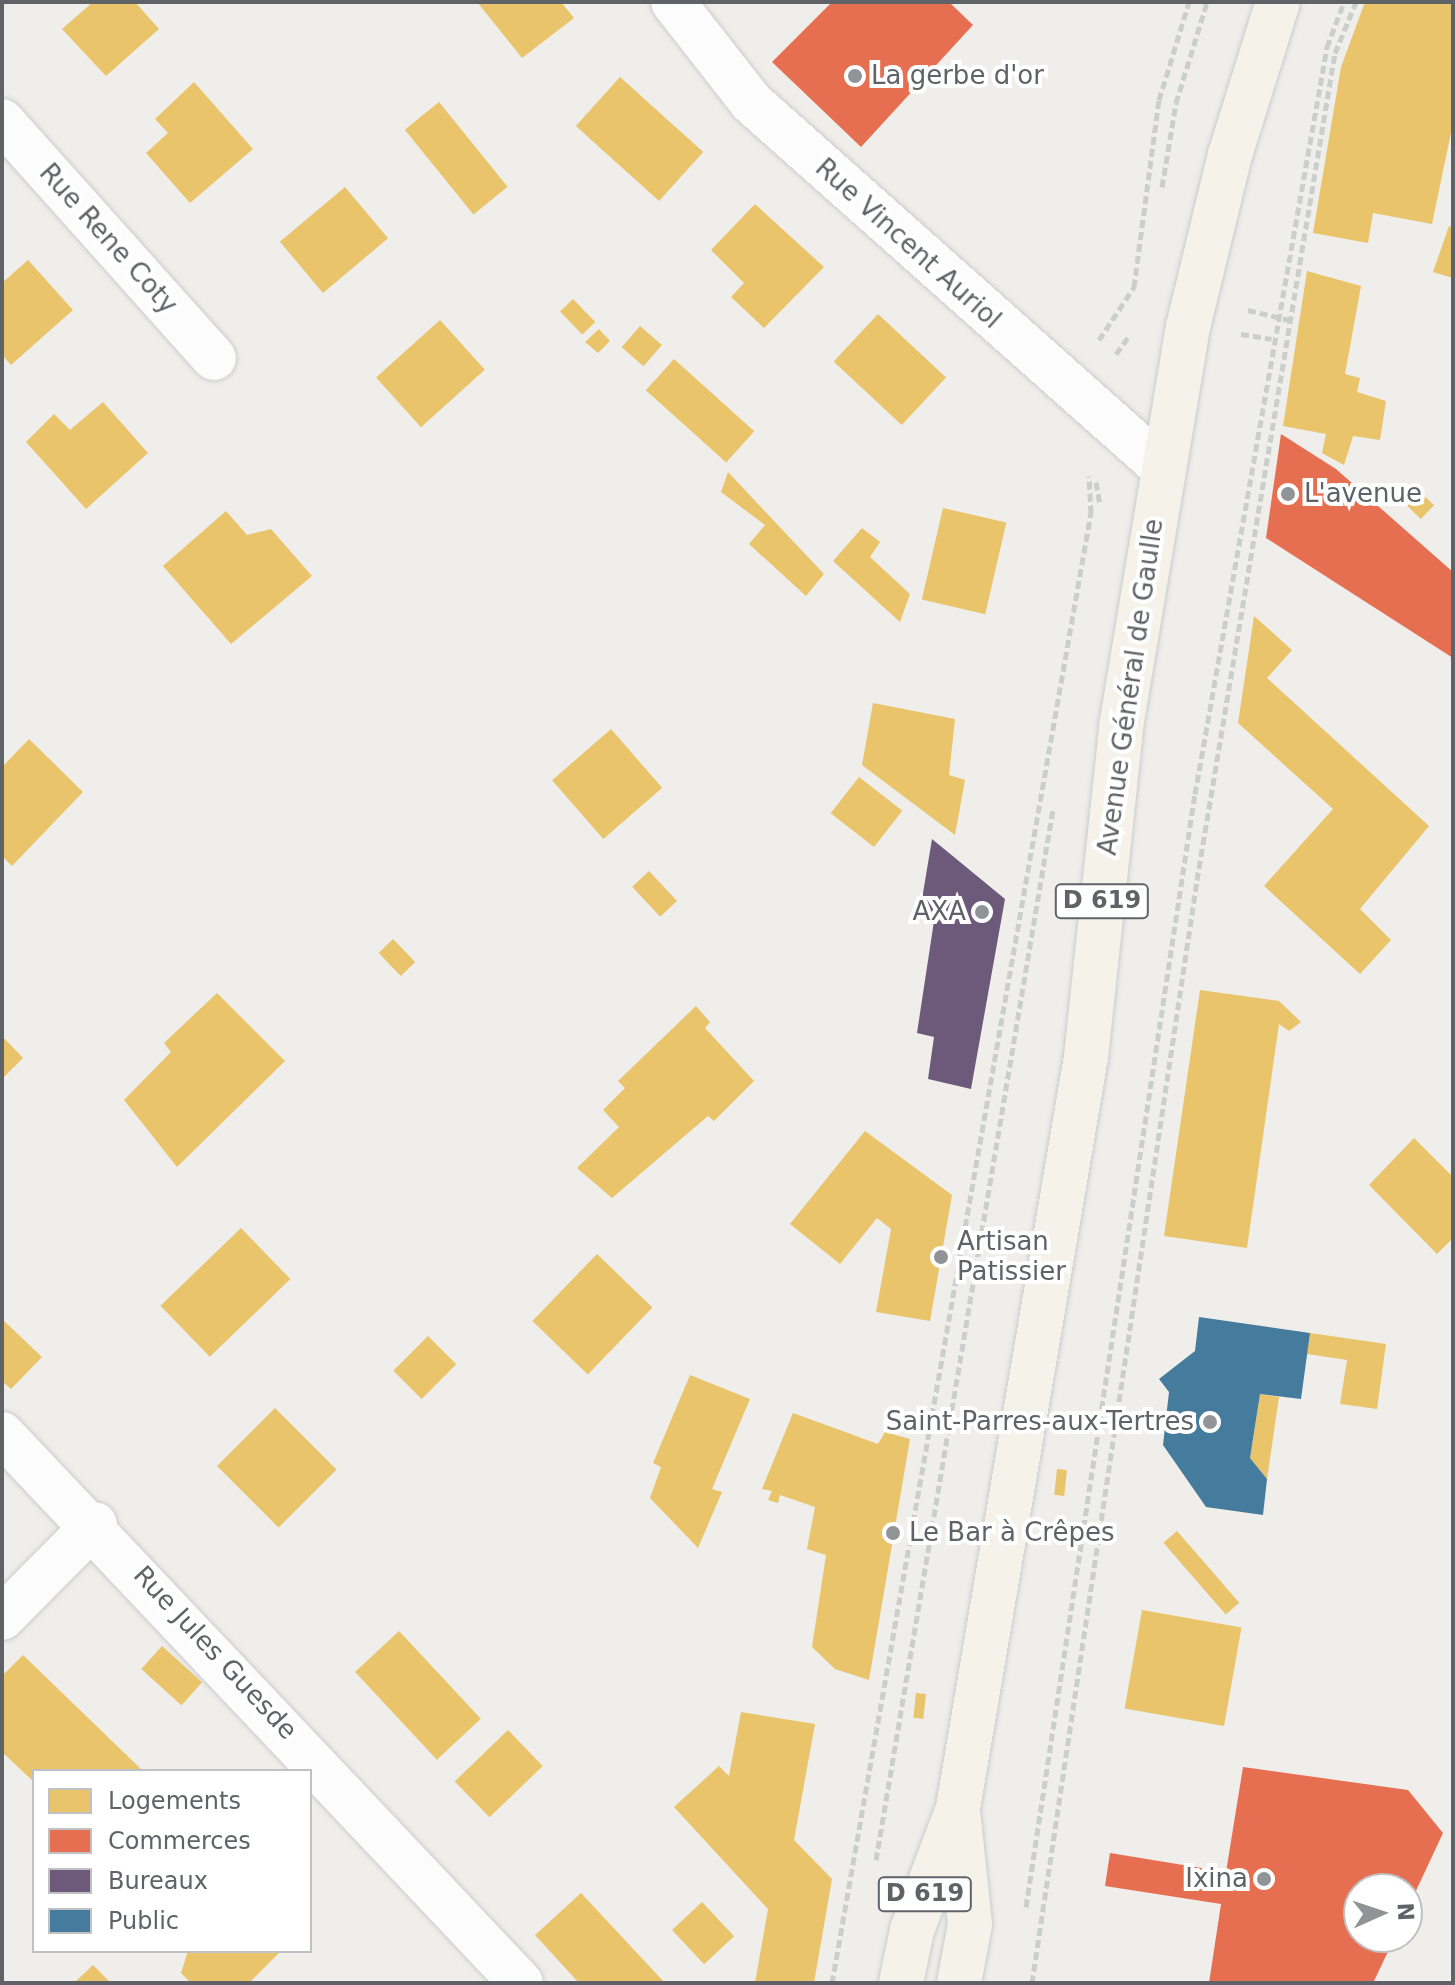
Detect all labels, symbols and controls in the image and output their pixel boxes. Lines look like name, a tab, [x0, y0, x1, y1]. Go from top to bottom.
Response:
place label: La gerbe d'or	[871, 60, 1044, 92]
marker: La gerbe d'or	[846, 67, 864, 85]
street label: Rue Vincent Auriol	[809, 152, 1007, 336]
street label: Rue Rene Coty	[33, 158, 183, 320]
place label: L'avenue	[1304, 478, 1422, 510]
marker: L'avenue	[1279, 485, 1297, 503]
street label: Avenue Général de Gaulle	[1092, 517, 1170, 857]
road number: D 619	[1054, 881, 1150, 921]
place label: AXA	[913, 896, 966, 928]
marker: AXA	[973, 903, 991, 921]
place label: Artisan Patissier	[957, 1226, 1066, 1288]
marker: Artisan Patissier	[932, 1248, 950, 1266]
place label: Saint-Parres-aux-Tertres	[886, 1406, 1194, 1438]
marker: Saint-Parres-aux-Tertres	[1201, 1413, 1219, 1431]
place label: Le Bar à Crêpes	[909, 1517, 1115, 1549]
marker: Le Bar à Crêpes	[884, 1524, 902, 1542]
street label: Rue Jules Guesde	[127, 1560, 303, 1746]
legend	[32, 1769, 312, 1953]
text: Logements	[108, 1787, 241, 1815]
text: Commerces	[108, 1827, 251, 1855]
place label: Ixina	[1185, 1863, 1248, 1895]
text: Bureaux	[108, 1867, 208, 1895]
marker: Ixina	[1255, 1870, 1273, 1888]
north arrow	[1343, 1873, 1423, 1953]
road number: D 619	[877, 1874, 973, 1914]
text: N	[1393, 1902, 1418, 1922]
text: Public	[108, 1907, 179, 1935]

